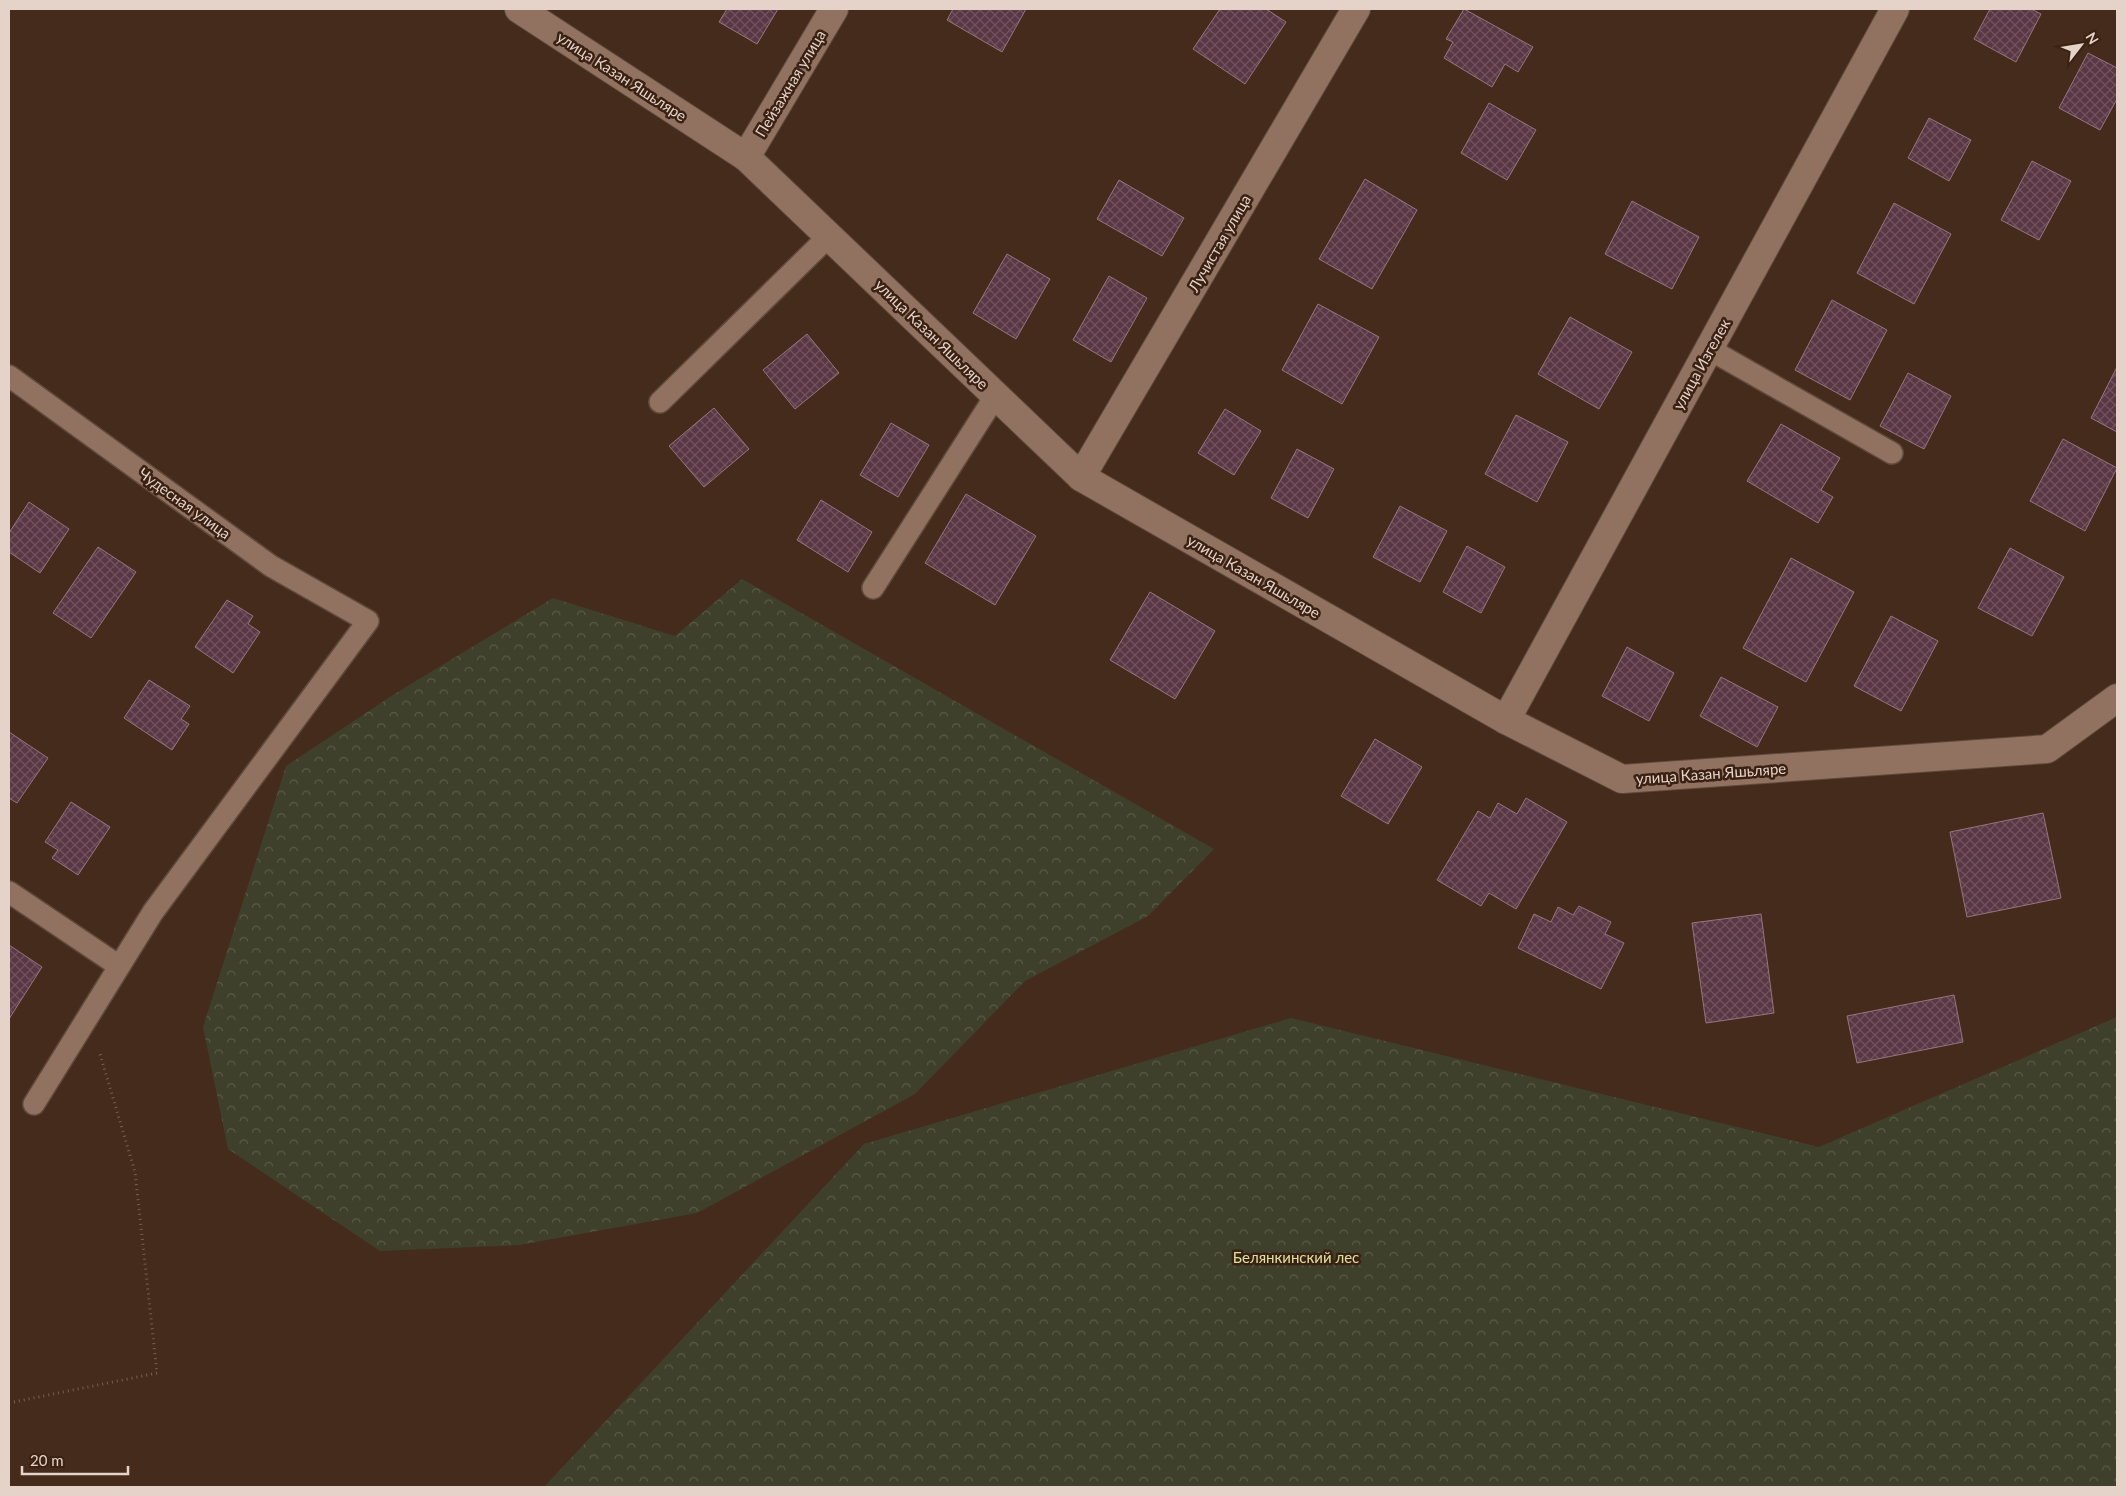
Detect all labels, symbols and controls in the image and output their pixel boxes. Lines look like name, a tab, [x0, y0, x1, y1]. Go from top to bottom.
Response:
north arrow	[2056, 20, 2106, 70]
street label: Пейзажная улица	[751, 26, 829, 140]
street label: улица Казан Яшьляре	[554, 27, 690, 125]
text: N	[2083, 29, 2103, 47]
street label: Лучистая улица	[1183, 191, 1254, 296]
street label: улица Казан Яшьляре	[872, 275, 992, 393]
street label: улица Изгелек	[1669, 315, 1733, 413]
street label: Чудесная улица	[136, 464, 234, 542]
street label: улица Казан Яшьляре	[1184, 531, 1324, 621]
street label: улица Казан Яшьляре	[1635, 759, 1787, 787]
park label: Белянкинский лес	[1233, 1248, 1359, 1266]
scale bar	[22, 1444, 129, 1476]
text: 20 m	[30, 1451, 64, 1469]

